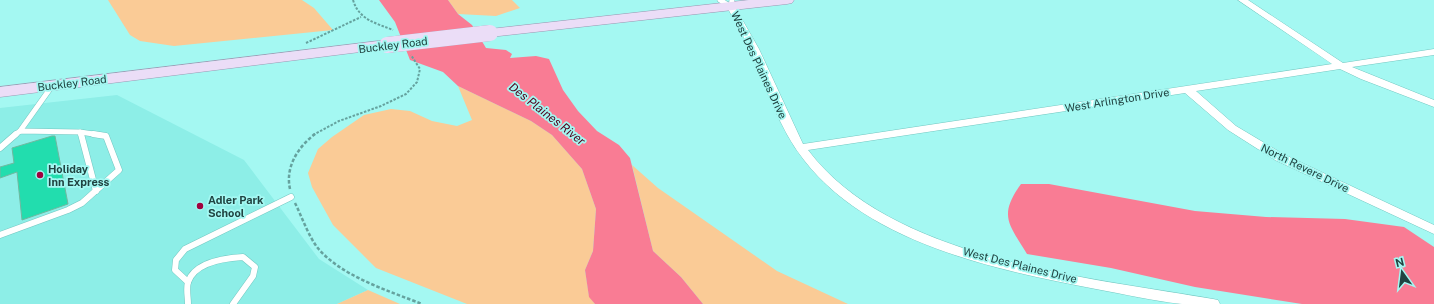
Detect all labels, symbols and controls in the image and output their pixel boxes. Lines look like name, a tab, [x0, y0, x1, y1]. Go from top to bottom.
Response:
street label: West Des Plaines Drive	[729, 10, 789, 120]
street label: Buckley Road	[358, 35, 428, 55]
street label: Buckley Road	[37, 73, 107, 93]
water label: Des Plaines River	[506, 80, 588, 148]
street label: West Arlington Drive	[1064, 86, 1170, 114]
street label: North Revere Drive	[1259, 142, 1351, 194]
place label: Holiday Inn Express	[48, 163, 110, 188]
marker: Holiday Inn Express	[35, 170, 45, 180]
place label: Adler Park School	[208, 194, 264, 219]
marker: Adler Park School	[195, 201, 205, 211]
street label: West Des Plaines Drive	[962, 245, 1078, 285]
north arrow	[1382, 252, 1422, 292]
text: N	[1394, 255, 1405, 269]

